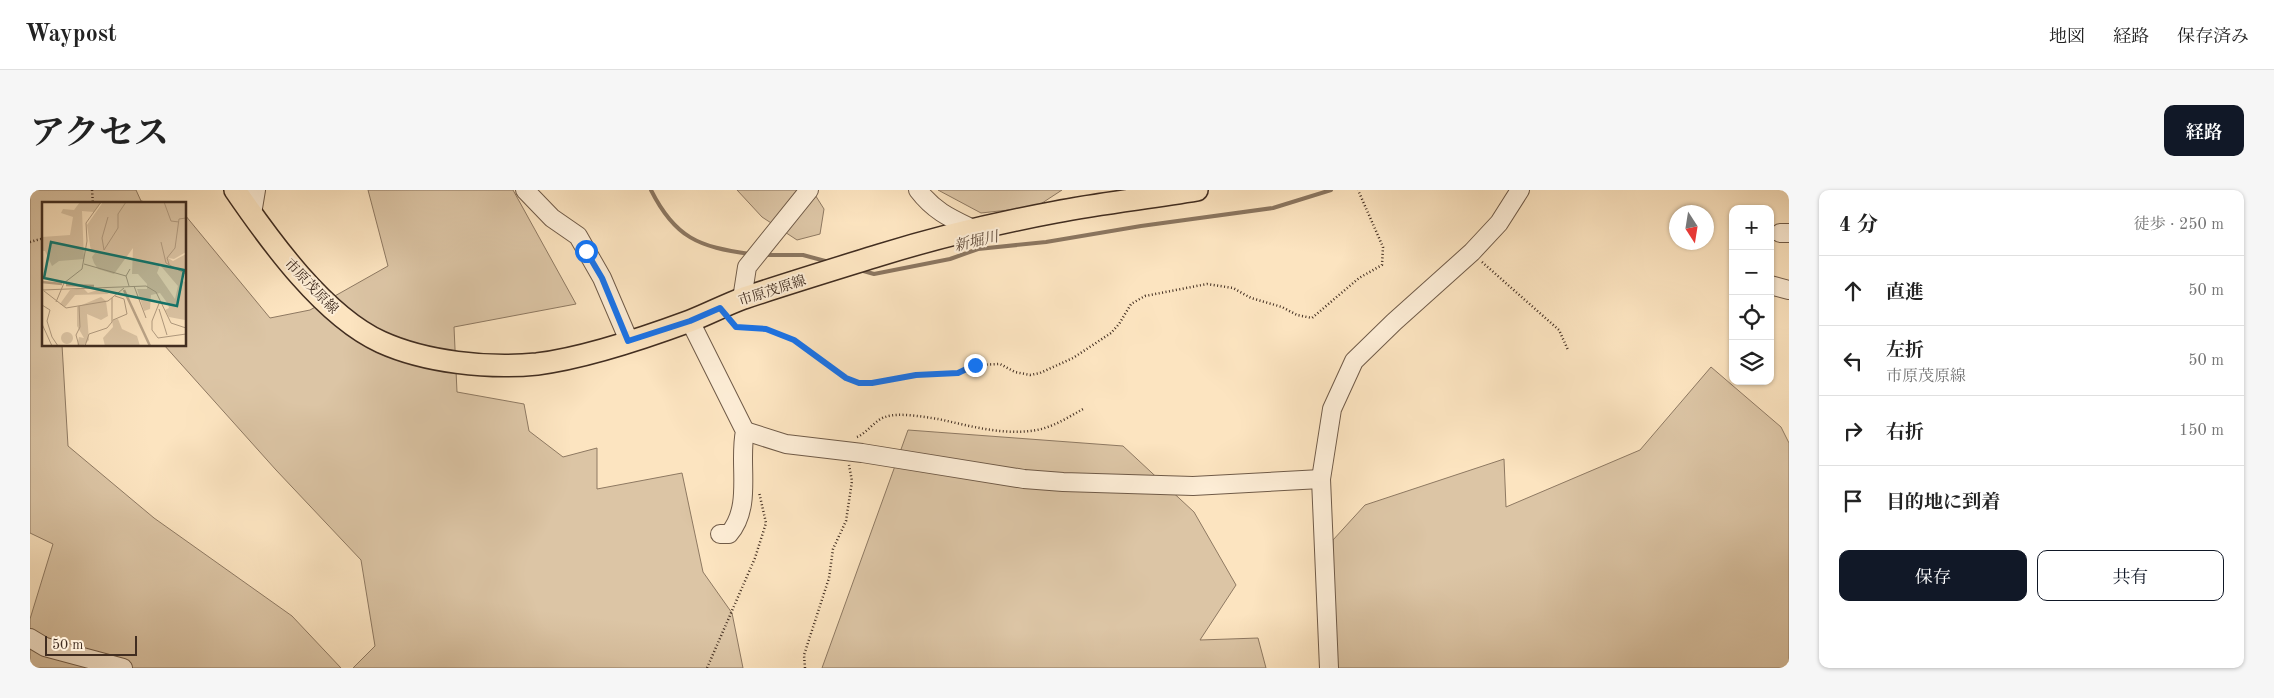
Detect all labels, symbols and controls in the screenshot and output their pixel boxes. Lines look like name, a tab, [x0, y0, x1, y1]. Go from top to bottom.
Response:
text: Waypost	[25, 23, 117, 47]
text: 地図	[2049, 28, 2085, 46]
text: 経路	[2113, 28, 2149, 46]
text: 保存済み	[2177, 28, 2249, 46]
button: 経路	[2164, 105, 2244, 156]
text: アクセス	[30, 117, 169, 152]
inset map	[42, 202, 186, 346]
north arrow	[1669, 205, 1714, 250]
map controls	[1729, 205, 1774, 385]
button: +	[1729, 205, 1774, 250]
text: 4 分	[1839, 215, 1878, 236]
text: 徒歩 · 250 m	[2134, 217, 2224, 233]
water label: 新堀川	[952, 228, 1002, 255]
route start	[575, 240, 598, 263]
button: −	[1729, 250, 1774, 295]
street label: 市原茂原線	[282, 256, 341, 317]
street label: 市原茂原線	[737, 273, 808, 308]
icon: ahead	[1839, 277, 1867, 305]
text: 50 m	[2188, 283, 2224, 299]
text: 直進	[1886, 284, 1924, 303]
button: locate	[1729, 295, 1774, 340]
button: layers	[1729, 340, 1774, 385]
text: 左折	[1886, 342, 1924, 361]
icon: left	[1839, 347, 1867, 375]
text: 50 m	[2188, 353, 2224, 369]
route end	[964, 354, 987, 377]
text: 市原茂原線	[1886, 369, 1966, 385]
icon: right	[1839, 417, 1867, 445]
text: 150 m	[2179, 423, 2224, 439]
text: 右折	[1886, 424, 1924, 443]
icon: arrive	[1839, 487, 1867, 515]
text: 目的地に到着	[1886, 494, 2000, 513]
button: 保存	[1839, 550, 2027, 601]
button: 共有	[2037, 550, 2224, 601]
scale bar	[45, 633, 138, 656]
text: 50 m	[52, 638, 83, 652]

